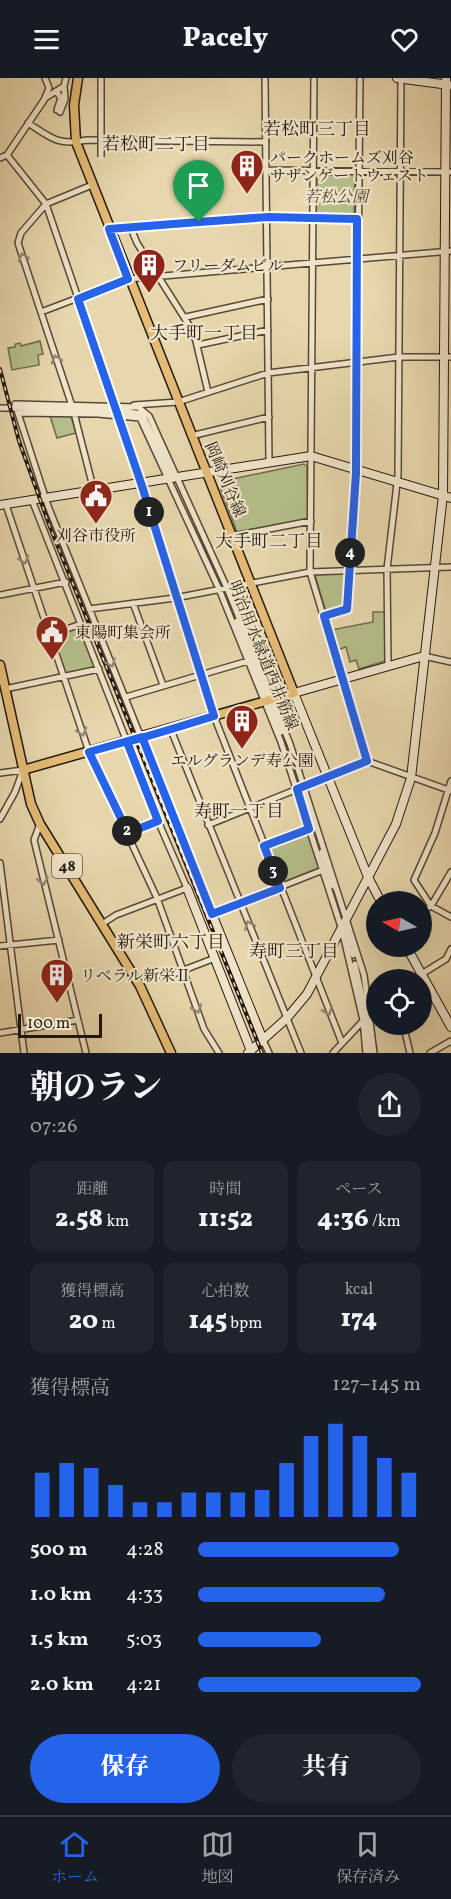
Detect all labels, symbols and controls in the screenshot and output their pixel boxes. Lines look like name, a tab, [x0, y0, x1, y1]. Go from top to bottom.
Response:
text: Pacely	[183, 20, 268, 58]
icon: menu	[30, 23, 63, 56]
icon: heart	[388, 23, 421, 56]
district label: 若松町三丁目	[263, 118, 371, 143]
district label: 若松町二丁目	[102, 133, 210, 158]
building icon: パークホームズ刈谷 サザンゲートウェスト	[229, 148, 265, 195]
place label: パークホームズ刈谷 サザンゲートウェスト	[270, 148, 429, 188]
pin	[173, 160, 224, 222]
icon: arrive	[182, 169, 215, 202]
park label: 若松公園	[304, 187, 371, 209]
building icon: フリーダムビル	[131, 247, 167, 294]
one-way arrow	[17, 252, 30, 263]
place label: フリーダムビル	[172, 256, 283, 278]
district label: 大手町一丁目	[150, 322, 258, 347]
one-way arrow	[51, 354, 63, 365]
street label: 岡崎刈谷線	[198, 439, 250, 521]
public building icon: 刈谷市役所	[78, 478, 114, 525]
pin: 1	[134, 497, 164, 527]
text: 1	[146, 501, 152, 523]
place label: 刈谷市役所	[56, 526, 136, 548]
district label: 大手町二丁目	[215, 530, 323, 555]
pin: 4	[335, 538, 365, 568]
text: 4	[345, 542, 355, 564]
one-way arrow	[16, 554, 29, 565]
street label: 明治用水緑道西井筋線	[222, 577, 302, 734]
public building icon: 東陽町集会所	[34, 614, 70, 661]
place label: 東陽町集会所	[75, 623, 171, 645]
one-way arrow	[104, 656, 116, 667]
building icon: エルグランデ寿公園	[224, 703, 260, 750]
one-way arrow	[75, 726, 88, 737]
place label: エルグランデ寿公園	[170, 751, 314, 773]
district label: 寿町一丁目	[194, 800, 284, 825]
pin: 2	[112, 816, 142, 846]
text: 2	[123, 820, 131, 842]
road number: 48	[52, 854, 82, 878]
pin: 3	[258, 856, 288, 886]
text: 3	[269, 860, 277, 882]
one-way arrow	[36, 875, 49, 885]
north arrow	[366, 891, 432, 957]
map controls	[366, 891, 432, 1035]
one-way arrow	[244, 921, 256, 932]
district label: 新栄町六丁目	[117, 931, 225, 956]
district label: 寿町三丁目	[249, 940, 339, 965]
building icon: リベラル新栄Ⅱ	[39, 957, 75, 1004]
place label: リベラル新栄Ⅱ	[80, 966, 191, 988]
button: locate	[366, 969, 432, 1035]
one-way arrow	[189, 1003, 202, 1014]
one-way arrow	[321, 1005, 333, 1016]
scale bar	[18, 1011, 102, 1038]
text: 100 m	[27, 1013, 70, 1035]
text: 朝のラン	[30, 1067, 162, 1113]
button: share	[358, 1073, 421, 1136]
text: 07:26	[30, 1113, 77, 1141]
text: 距離	[76, 1179, 108, 1201]
text: 時間	[209, 1179, 242, 1201]
text: ペース	[335, 1179, 382, 1201]
text: 2.58	[55, 1201, 103, 1237]
text: 11:52	[198, 1201, 253, 1237]
text: 4:36	[317, 1201, 369, 1237]
text: km	[103, 1211, 129, 1233]
text: /km	[369, 1211, 401, 1233]
text: kcal	[345, 1279, 373, 1301]
text: 獲得標高	[60, 1281, 124, 1303]
text: 心拍数	[201, 1281, 250, 1303]
text: 174	[340, 1301, 377, 1337]
text: 20	[69, 1303, 98, 1339]
text: 145	[189, 1303, 227, 1339]
text: m	[98, 1313, 116, 1335]
text: bpm	[227, 1313, 262, 1335]
text: 127–145 m	[332, 1371, 421, 1399]
text: 獲得標高	[30, 1375, 110, 1403]
text: 500 m	[30, 1536, 88, 1564]
text: 4:28	[126, 1536, 164, 1564]
text: 1.0 km	[30, 1581, 92, 1609]
text: 4:33	[126, 1581, 163, 1609]
text: 1.5 km	[30, 1626, 89, 1654]
text: 5:03	[126, 1626, 162, 1654]
text: 2.0 km	[30, 1671, 94, 1699]
text: 4:21	[126, 1671, 161, 1699]
button: 保存	[30, 1734, 220, 1803]
button: 共有	[232, 1734, 421, 1803]
tab: ホーム	[51, 1828, 99, 1889]
tab: 地図	[201, 1828, 234, 1889]
tab: 保存済み	[336, 1828, 400, 1889]

